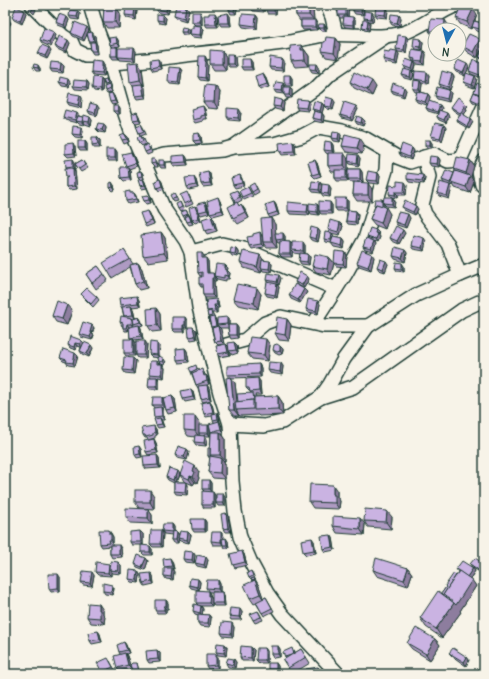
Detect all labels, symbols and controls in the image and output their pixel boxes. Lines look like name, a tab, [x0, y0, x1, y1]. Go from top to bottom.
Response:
north arrow	[427, 22, 467, 62]
text: N	[441, 45, 450, 59]

